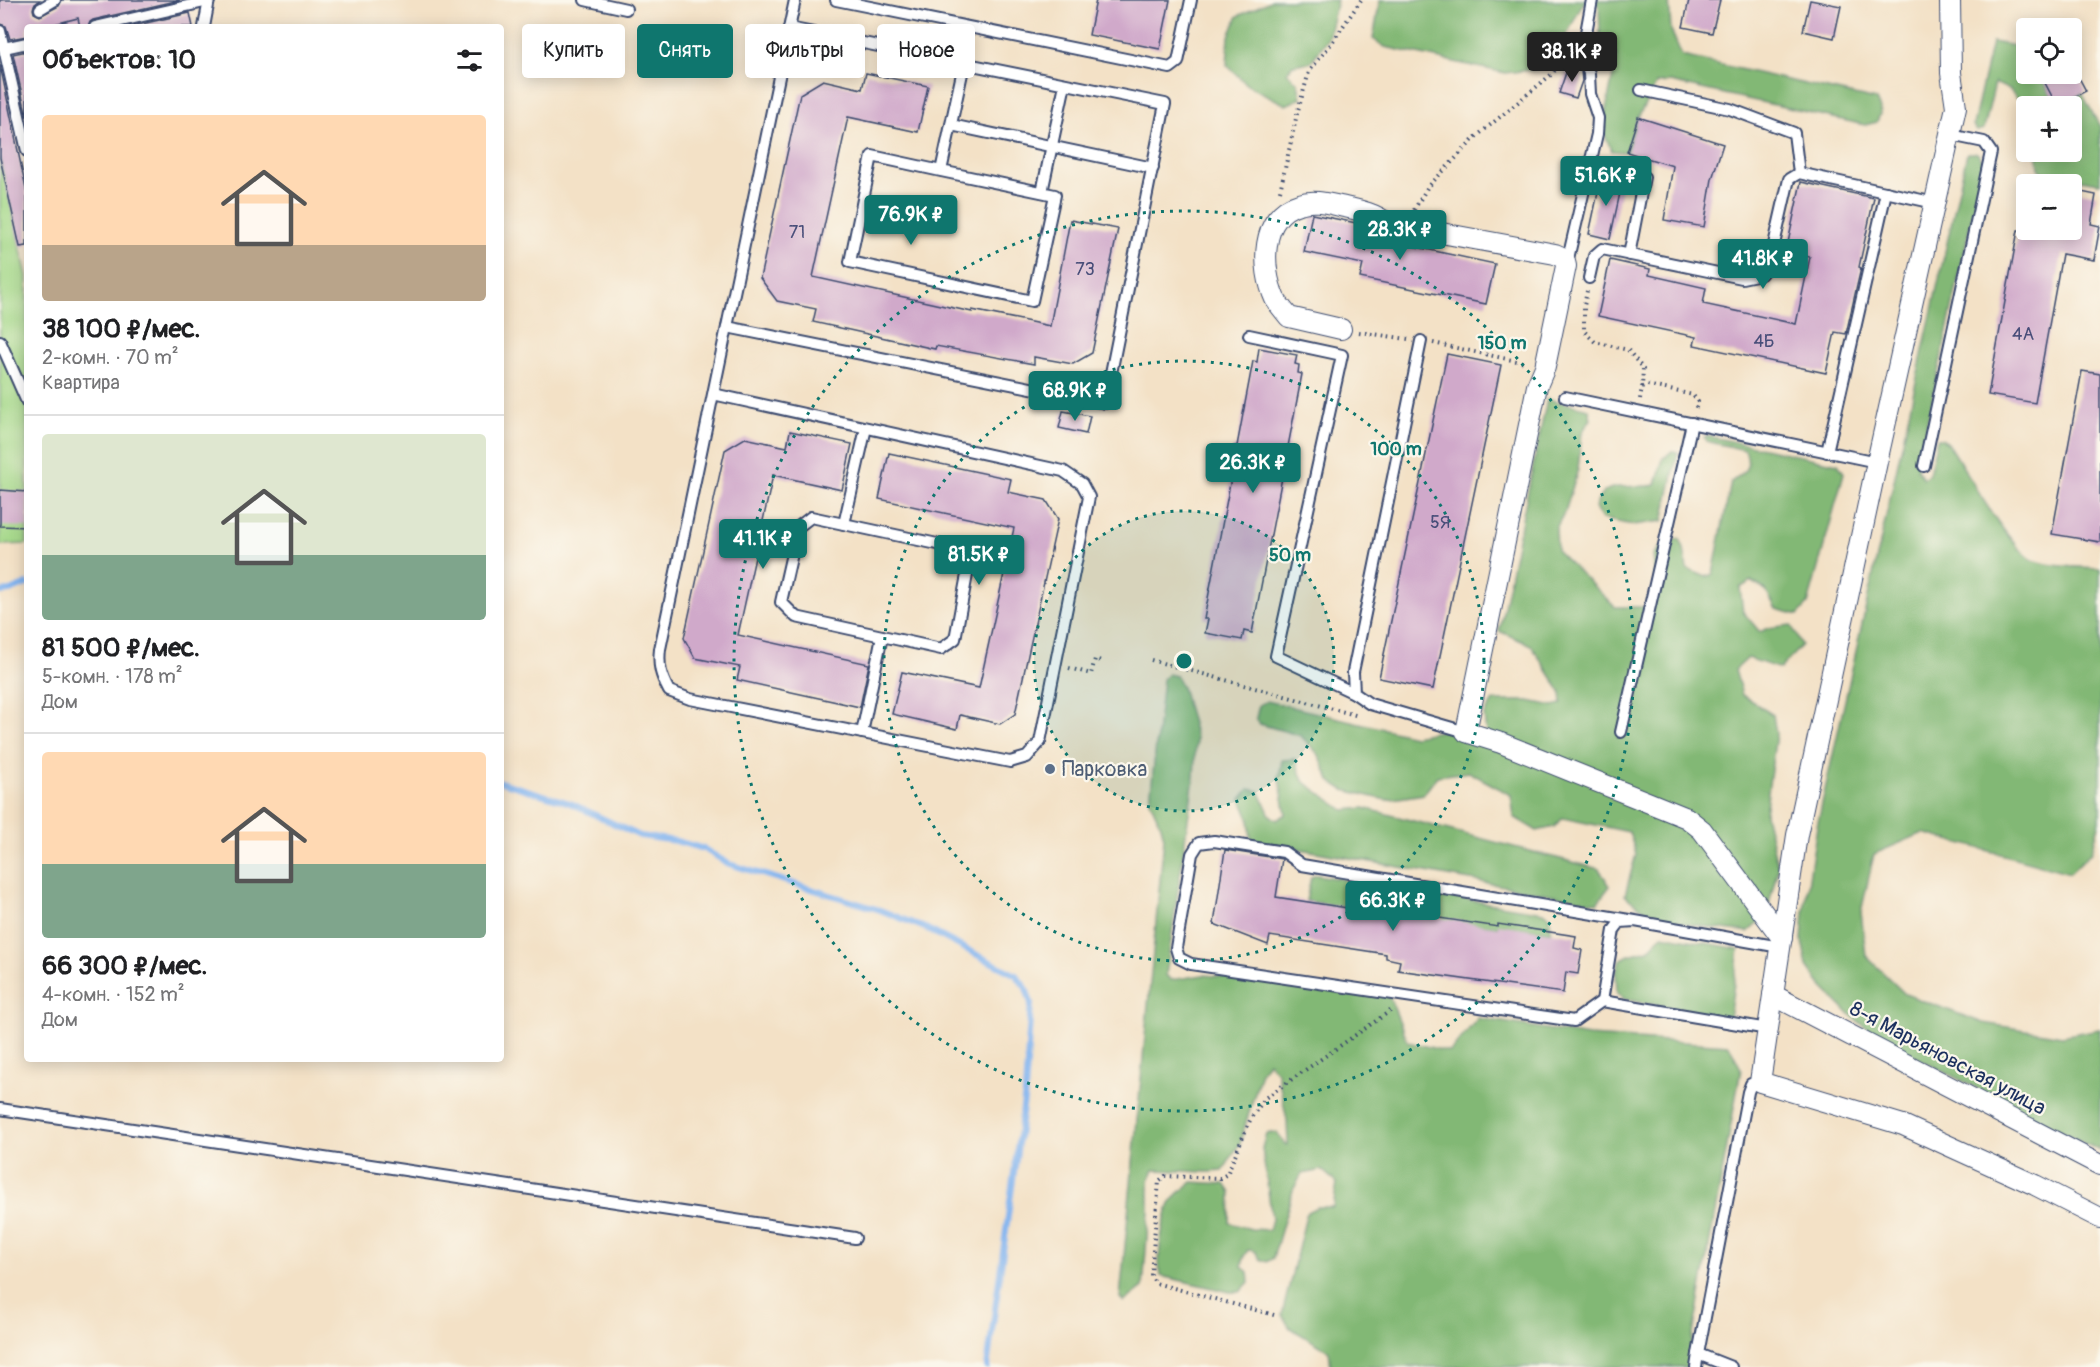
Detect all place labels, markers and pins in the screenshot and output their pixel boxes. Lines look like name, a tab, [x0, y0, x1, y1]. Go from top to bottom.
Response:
pin: 38.1K ₽	[1517, 32, 1627, 83]
pin: 51.6K ₽	[1551, 156, 1661, 207]
pin: 76.9K ₽	[856, 195, 966, 246]
pin: 28.3K ₽	[1345, 210, 1455, 261]
pin: 41.8K ₽	[1708, 239, 1818, 290]
pin: 68.9K ₽	[1020, 371, 1130, 422]
pin: 26.3K ₽	[1198, 443, 1308, 494]
pin: 41.1K ₽	[708, 519, 818, 570]
pin: 81.5K ₽	[924, 535, 1034, 586]
centre of rings	[1174, 651, 1194, 671]
place label: Парковка	[1062, 756, 1147, 783]
marker: Парковка	[1043, 762, 1057, 776]
pin: 66.3K ₽	[1338, 881, 1448, 932]

